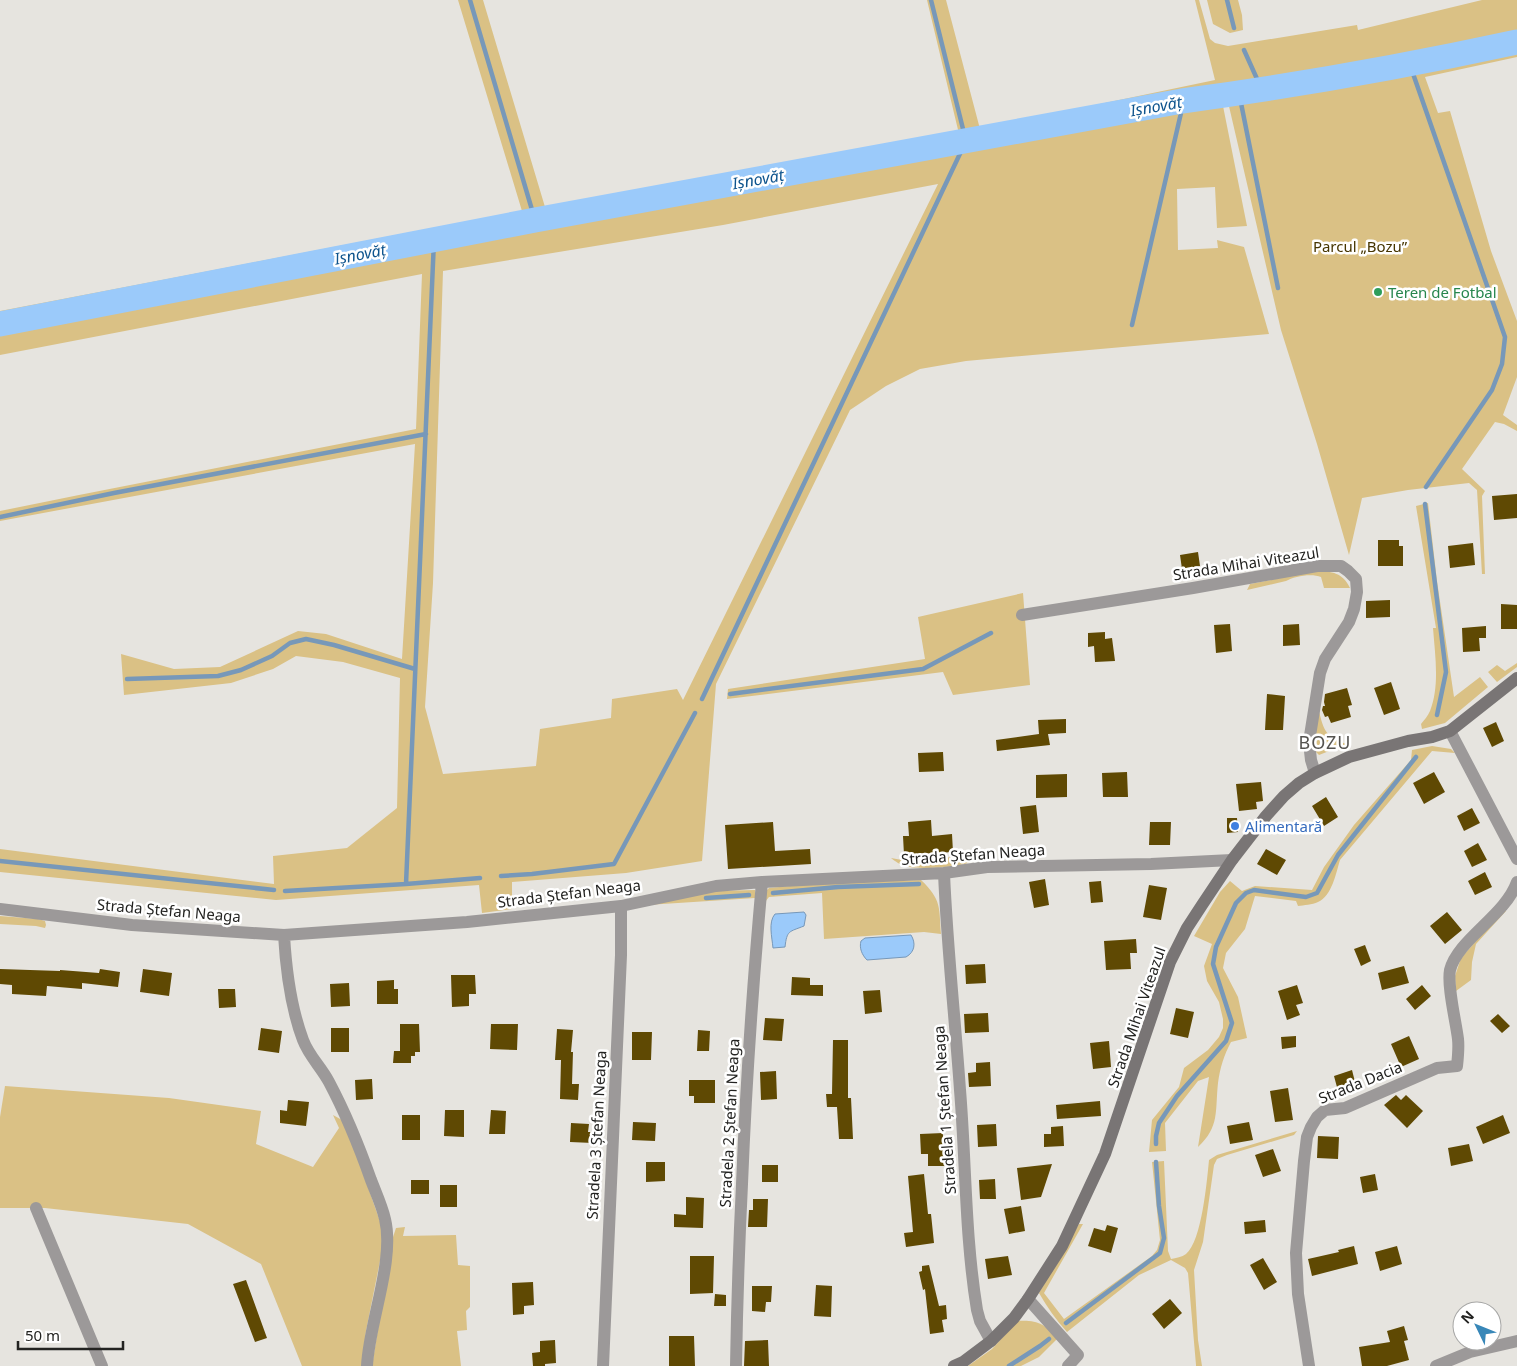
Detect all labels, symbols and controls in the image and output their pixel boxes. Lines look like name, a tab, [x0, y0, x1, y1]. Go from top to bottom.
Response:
water label: Ișnovăț	[1128, 91, 1184, 122]
water label: Ișnovăț	[730, 164, 786, 195]
park label: Parcul „Bozu”	[1313, 236, 1408, 256]
water label: Ișnovăț	[331, 238, 388, 270]
place label: Teren de Fotbal	[1388, 282, 1497, 302]
marker: Teren de Fotbal	[1372, 286, 1384, 298]
street label: Strada Mihai Viteazul	[1171, 542, 1321, 584]
district label: BOZU	[1298, 730, 1352, 754]
place label: Alimentară	[1245, 816, 1322, 836]
marker: Alimentară	[1229, 820, 1241, 832]
street label: Strada Ștefan Neaga	[900, 839, 1046, 869]
street label: Strada Ștefan Neaga	[496, 874, 642, 912]
street label: Strada Ștefan Neaga	[96, 894, 242, 926]
street label: Strada Mihai Viteazul	[1102, 944, 1170, 1090]
street label: Stradela 1 Ștefan Neaga	[928, 1025, 960, 1195]
street label: Stradela 2 Ștefan Neaga	[715, 1038, 743, 1208]
street label: Stradela 3 Ștefan Neaga	[582, 1050, 610, 1220]
street label: Strada Dacia	[1315, 1056, 1405, 1108]
north arrow	[1452, 1301, 1502, 1351]
text: N	[1456, 1306, 1478, 1327]
scale bar	[18, 1318, 122, 1350]
text: 50 m	[25, 1325, 60, 1345]

